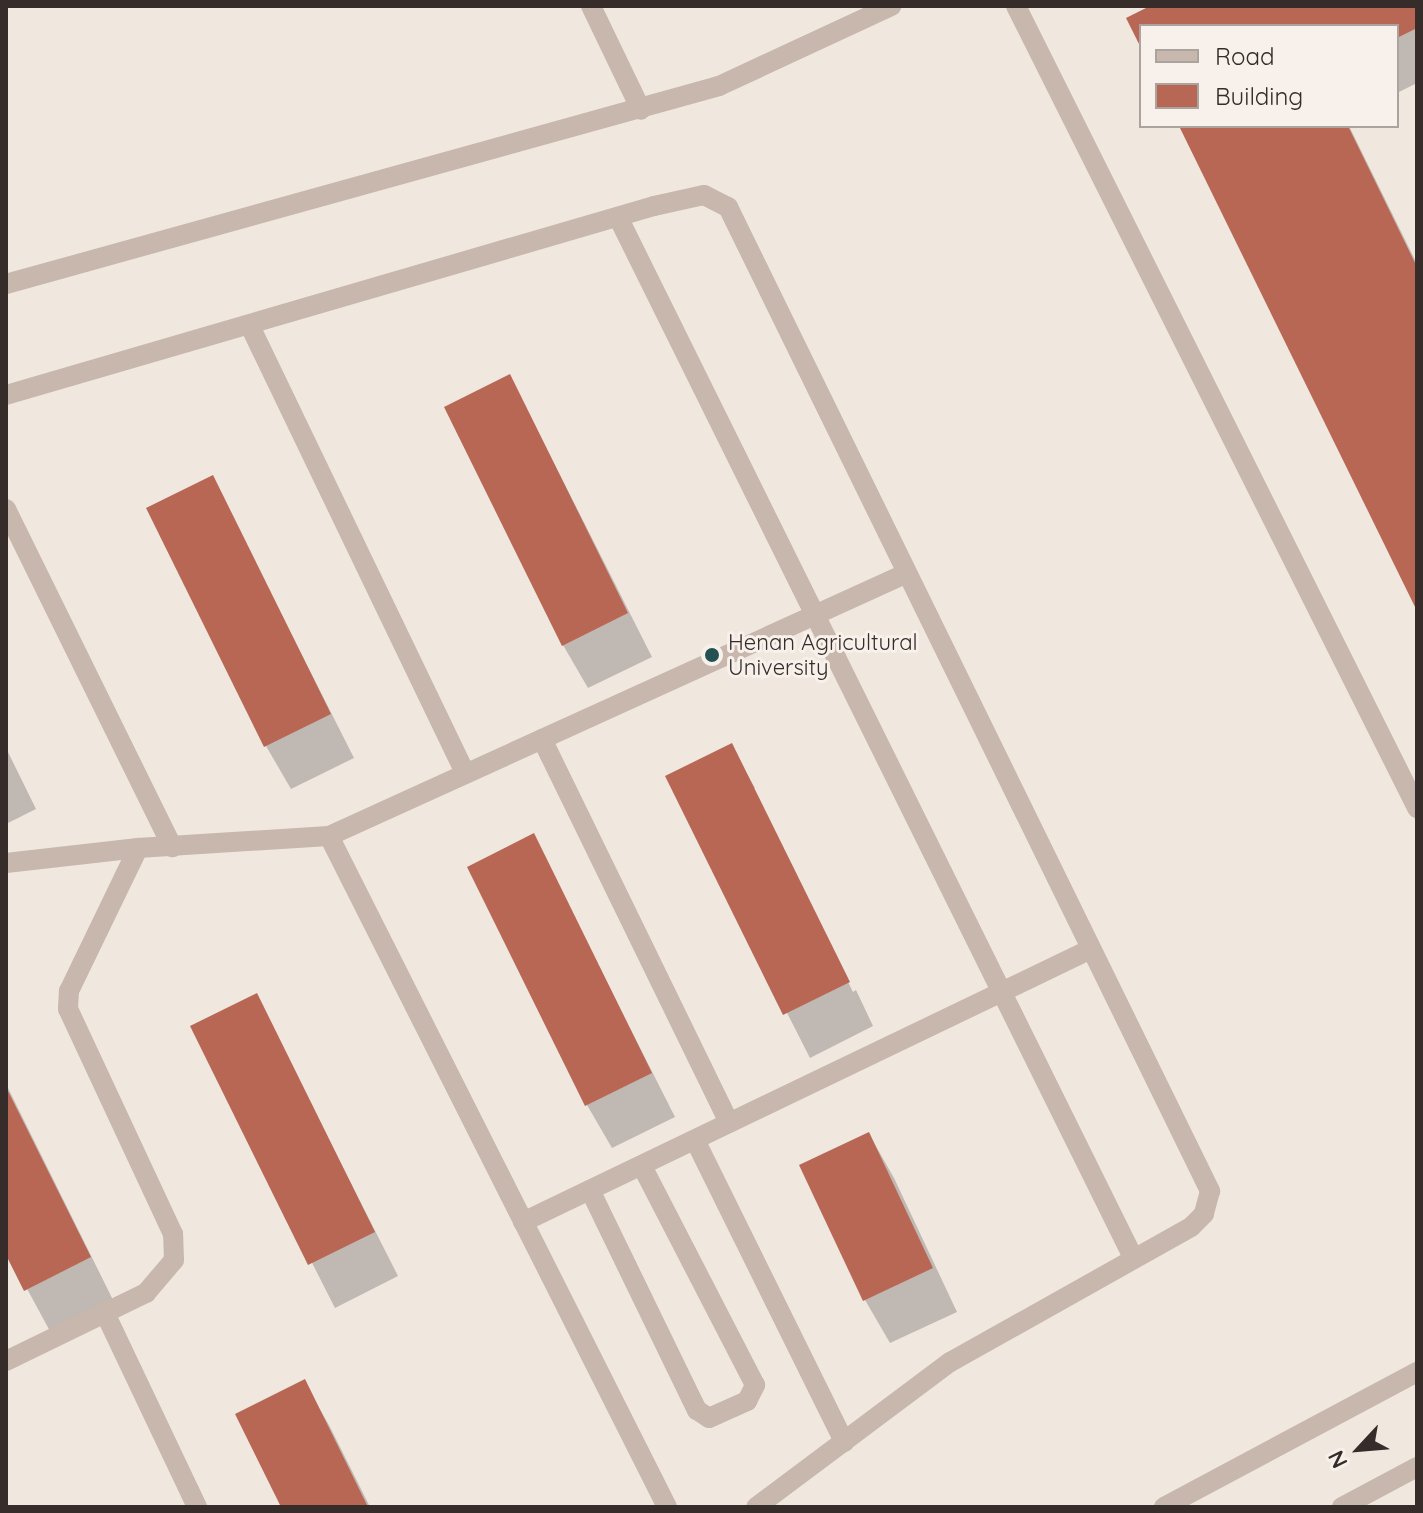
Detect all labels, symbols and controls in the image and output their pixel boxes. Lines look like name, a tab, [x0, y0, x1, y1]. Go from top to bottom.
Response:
legend	[1139, 24, 1399, 128]
text: Road	[1215, 41, 1275, 71]
text: Building	[1215, 81, 1303, 111]
place label: Henan Agricultural University	[728, 629, 918, 680]
marker: Henan Agricultural University	[703, 646, 721, 664]
north arrow	[1319, 1409, 1399, 1489]
text: N	[1321, 1446, 1354, 1473]

